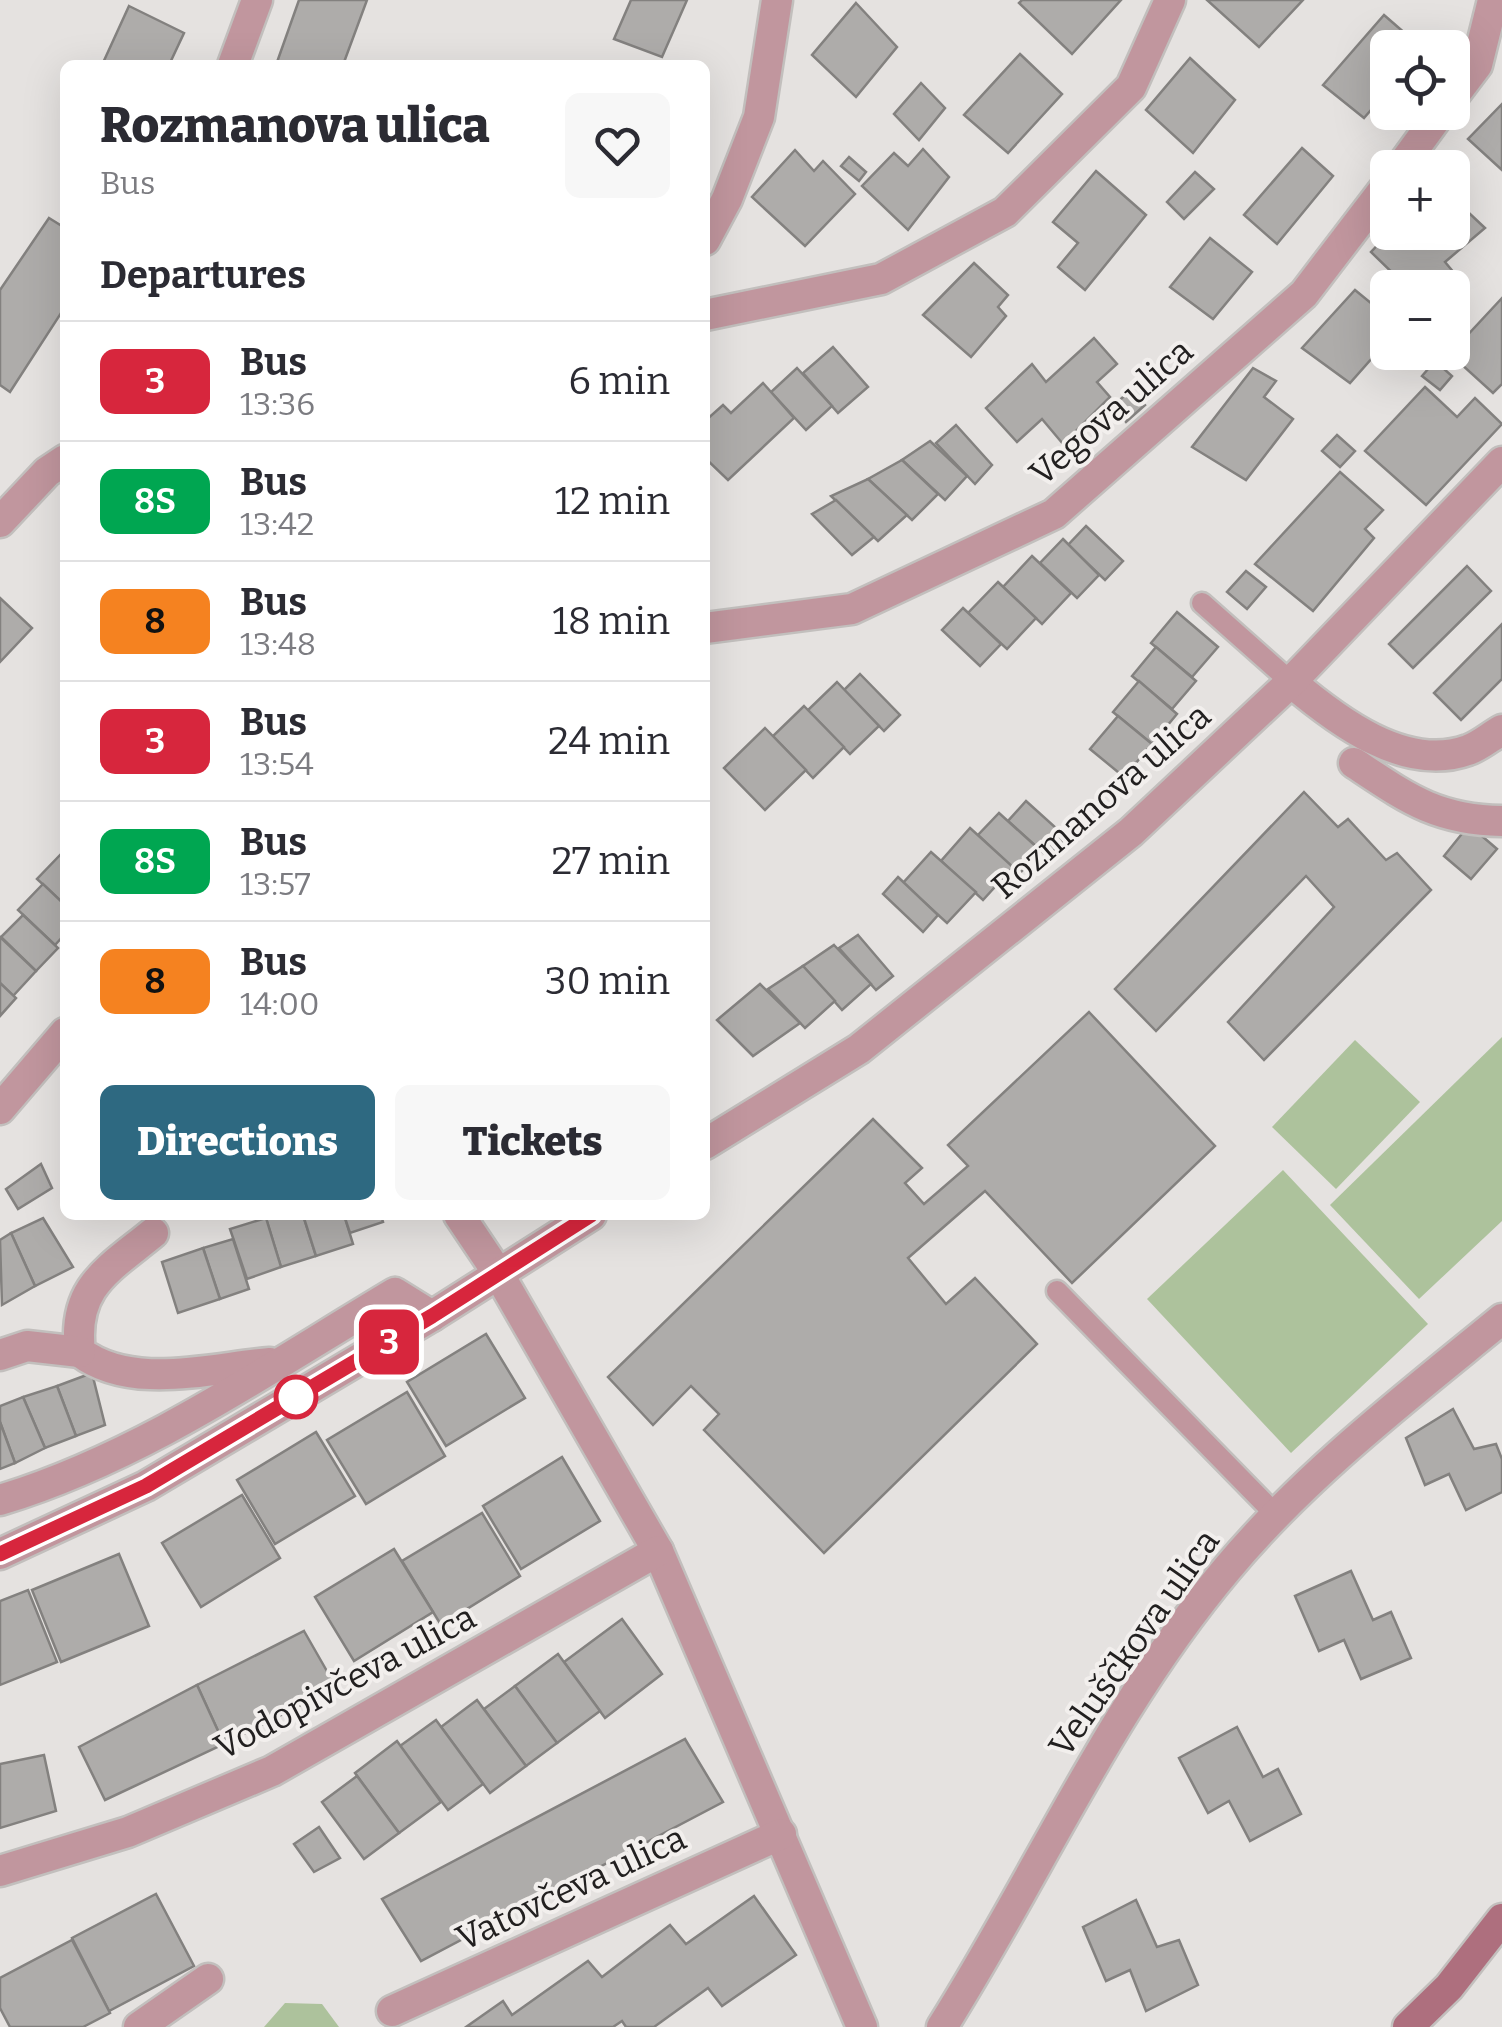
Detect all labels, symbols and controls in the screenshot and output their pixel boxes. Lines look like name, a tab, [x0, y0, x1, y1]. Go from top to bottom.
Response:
map controls	[1370, 30, 1470, 370]
button: locate	[1370, 30, 1470, 130]
button: heart	[565, 93, 670, 198]
text: Rozmanova ulica	[100, 97, 489, 155]
button: +	[1370, 150, 1470, 250]
text: Bus	[100, 164, 155, 202]
text: Departures	[100, 252, 306, 298]
button: −	[1370, 270, 1470, 370]
street label: Vegova ulica	[1021, 330, 1201, 494]
text: Bus	[240, 339, 307, 385]
text: 6 min	[568, 358, 670, 404]
text: 3	[145, 360, 165, 402]
text: 13:36	[240, 385, 315, 423]
text: Bus	[240, 459, 307, 505]
text: 12 min	[555, 478, 670, 524]
text: 8S	[134, 480, 176, 522]
text: 13:42	[240, 505, 314, 543]
text: Bus	[240, 579, 307, 625]
text: 18 min	[553, 598, 670, 644]
text: 8	[144, 600, 166, 642]
text: 13:48	[240, 625, 316, 663]
street label: Rozmanova ulica	[983, 695, 1219, 907]
text: Bus	[240, 699, 307, 745]
text: 24 min	[548, 718, 670, 764]
text: 3	[145, 720, 165, 762]
text: 13:54	[240, 745, 314, 783]
text: Bus	[240, 819, 307, 865]
text: 27 min	[551, 838, 670, 884]
text: 8S	[134, 840, 176, 882]
text: 13:57	[240, 865, 311, 903]
text: Bus	[240, 939, 307, 985]
text: 30 min	[545, 958, 670, 1004]
text: 8	[144, 960, 166, 1002]
text: 14:00	[240, 985, 319, 1023]
button: Directions	[100, 1085, 375, 1200]
button: Tickets	[395, 1085, 670, 1200]
line badge: 3	[356, 1310, 422, 1374]
text: 3	[379, 1321, 399, 1363]
unlabelled marker	[275, 1376, 317, 1418]
street label: Veluščkova ulica	[1040, 1521, 1228, 1765]
street label: Vodopivčeva ulica	[207, 1596, 483, 1768]
street label: Vatovčeva ulica	[450, 1817, 692, 1959]

